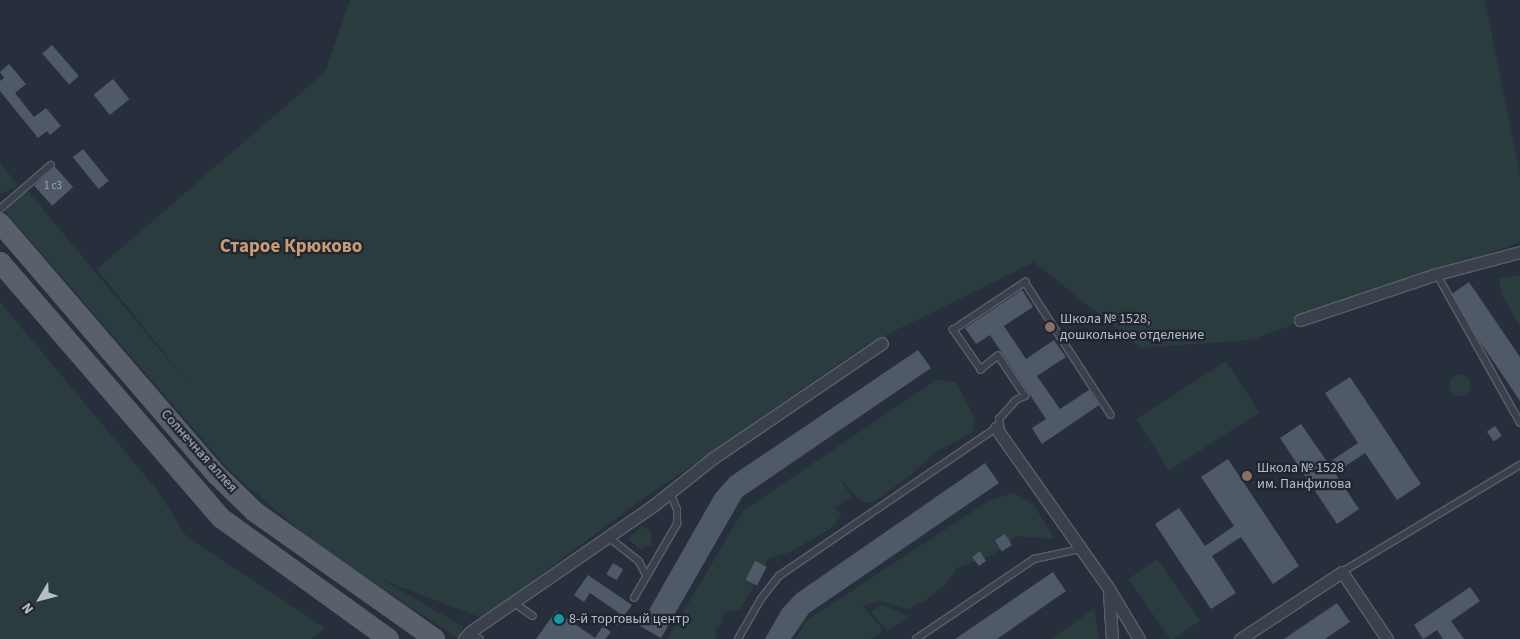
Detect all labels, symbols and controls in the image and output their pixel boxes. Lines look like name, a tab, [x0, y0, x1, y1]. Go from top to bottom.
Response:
house number: 1 с3	[44, 179, 62, 193]
district label: Старое Крюково	[220, 236, 362, 258]
place label: Школа № 1528, дошкольное отделение	[1060, 311, 1204, 344]
marker: Школа № 1528, дошкольное отделение	[1044, 321, 1056, 333]
street label: Солнечная аллея	[157, 406, 241, 496]
place label: Школа № 1528 им. Панфилова	[1257, 460, 1351, 492]
marker: Школа № 1528 им. Панфилова	[1241, 470, 1253, 482]
north arrow	[15, 574, 65, 624]
text: N	[17, 598, 39, 618]
place label: 8-й торговый центр	[569, 611, 689, 627]
marker: 8-й торговый центр	[553, 613, 565, 625]

